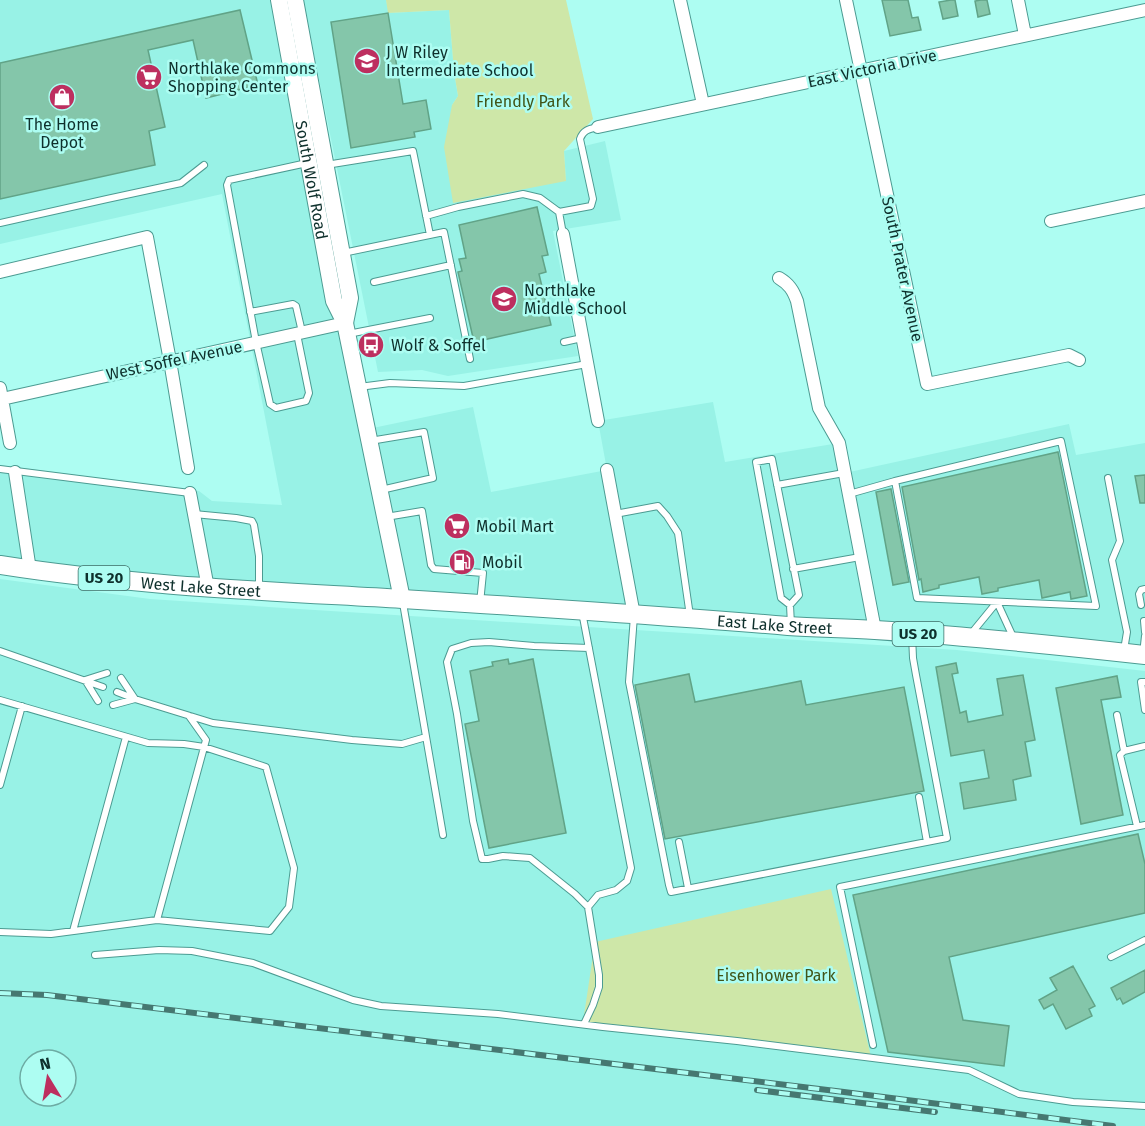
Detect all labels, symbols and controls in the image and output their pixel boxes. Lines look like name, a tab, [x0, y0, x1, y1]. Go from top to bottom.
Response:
place label: J W Riley Intermediate School	[386, 43, 534, 80]
school or university icon: J W Riley Intermediate School	[352, 46, 382, 76]
street label: East Victoria Drive	[806, 46, 938, 91]
place label: Northlake Commons Shopping Center	[168, 59, 316, 96]
supermarket icon: Northlake Commons Shopping Center	[134, 62, 164, 92]
shop icon: The Home Depot	[47, 82, 77, 112]
park label: Friendly Park	[476, 92, 571, 111]
place label: The Home Depot	[25, 115, 99, 152]
street label: South Wolf Road	[291, 119, 332, 241]
street label: South Prater Avenue	[878, 195, 927, 343]
place label: Northlake Middle School	[524, 281, 627, 318]
school or university icon: Northlake Middle School	[489, 284, 519, 314]
bus stop icon: Wolf & Soffel	[356, 330, 386, 360]
place label: Wolf & Soffel	[391, 336, 486, 355]
street label: West Soffel Avenue	[104, 337, 244, 384]
supermarket icon: Mobil Mart	[442, 511, 472, 541]
place label: Mobil Mart	[476, 517, 554, 536]
fuel station icon: Mobil	[447, 547, 477, 577]
place label: Mobil	[482, 553, 523, 572]
road number: US 20	[78, 566, 130, 590]
street label: West Lake Street	[140, 573, 262, 601]
street label: East Lake Street	[716, 611, 833, 638]
road number: US 20	[892, 622, 944, 646]
park label: Eisenhower Park	[716, 966, 837, 985]
north arrow	[18, 1048, 78, 1108]
text: N	[38, 1053, 52, 1074]

